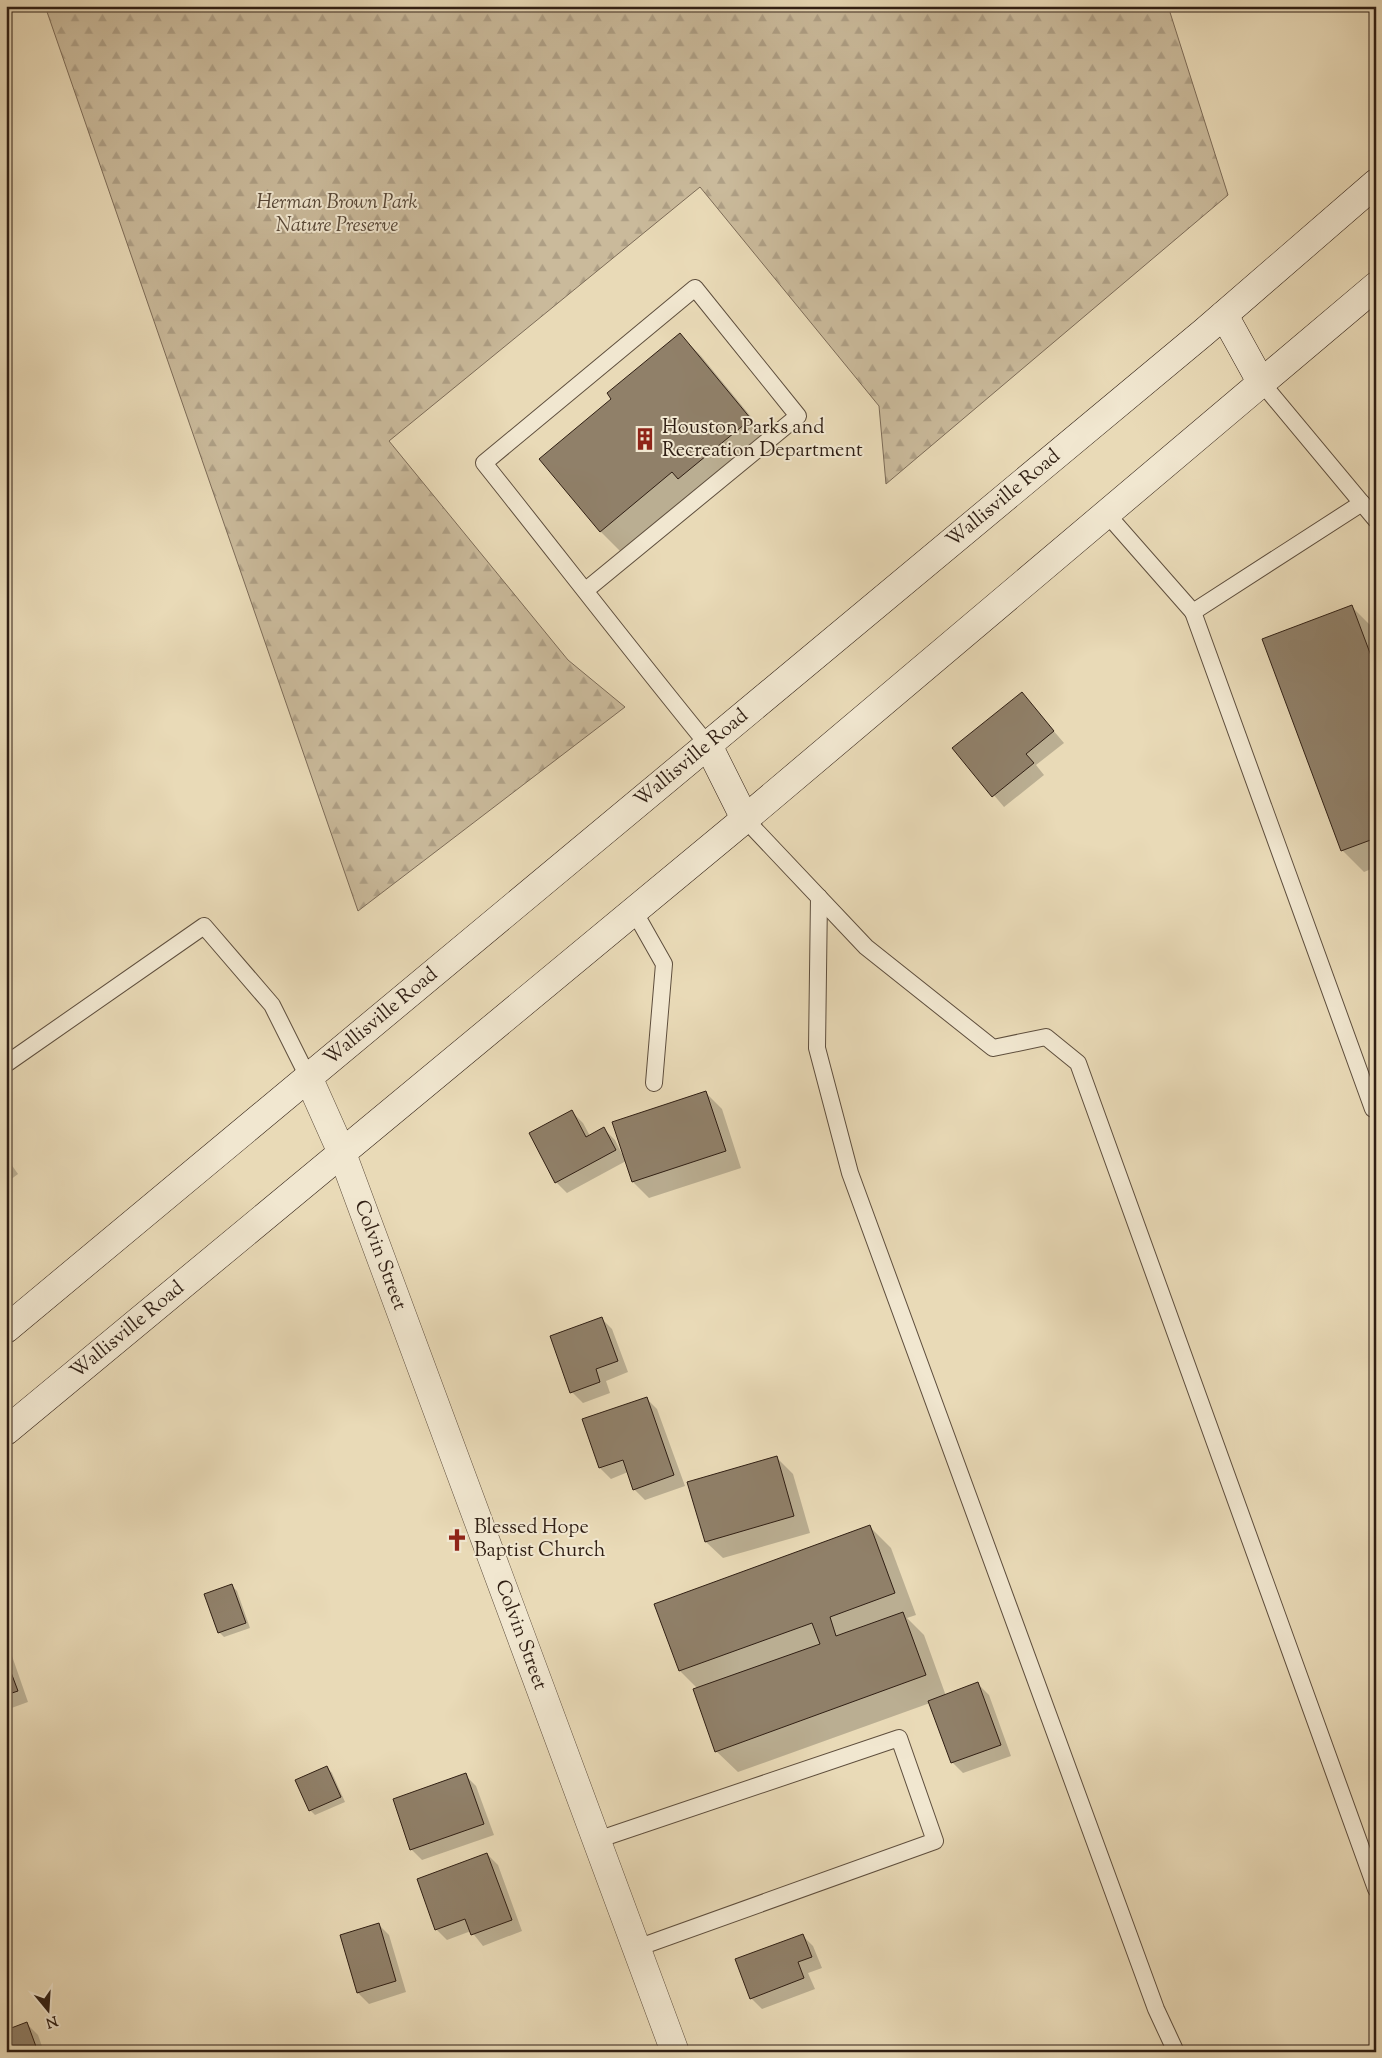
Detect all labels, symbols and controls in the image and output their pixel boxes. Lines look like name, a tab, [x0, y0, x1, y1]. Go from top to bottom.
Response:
park label: Herman Brown Park Nature Preserve	[256, 189, 418, 241]
place label: Houston Parks and Recreation Department	[662, 414, 863, 466]
building icon: Houston Parks and Recreation Department	[632, 426, 658, 452]
street label: Wallisville Road	[940, 443, 1067, 555]
street label: Wallisville Road	[628, 702, 755, 815]
street label: Wallisville Road	[318, 961, 444, 1073]
street label: Colvin Street	[346, 1196, 414, 1315]
street label: Wallisville Road	[64, 1274, 191, 1386]
place label: Blessed Hope Baptist Church	[474, 1514, 606, 1566]
church icon: Blessed Hope Baptist Church	[444, 1527, 470, 1553]
street label: Colvin Street	[487, 1576, 554, 1694]
north arrow	[22, 1986, 72, 2036]
text: N	[43, 2009, 60, 2032]

